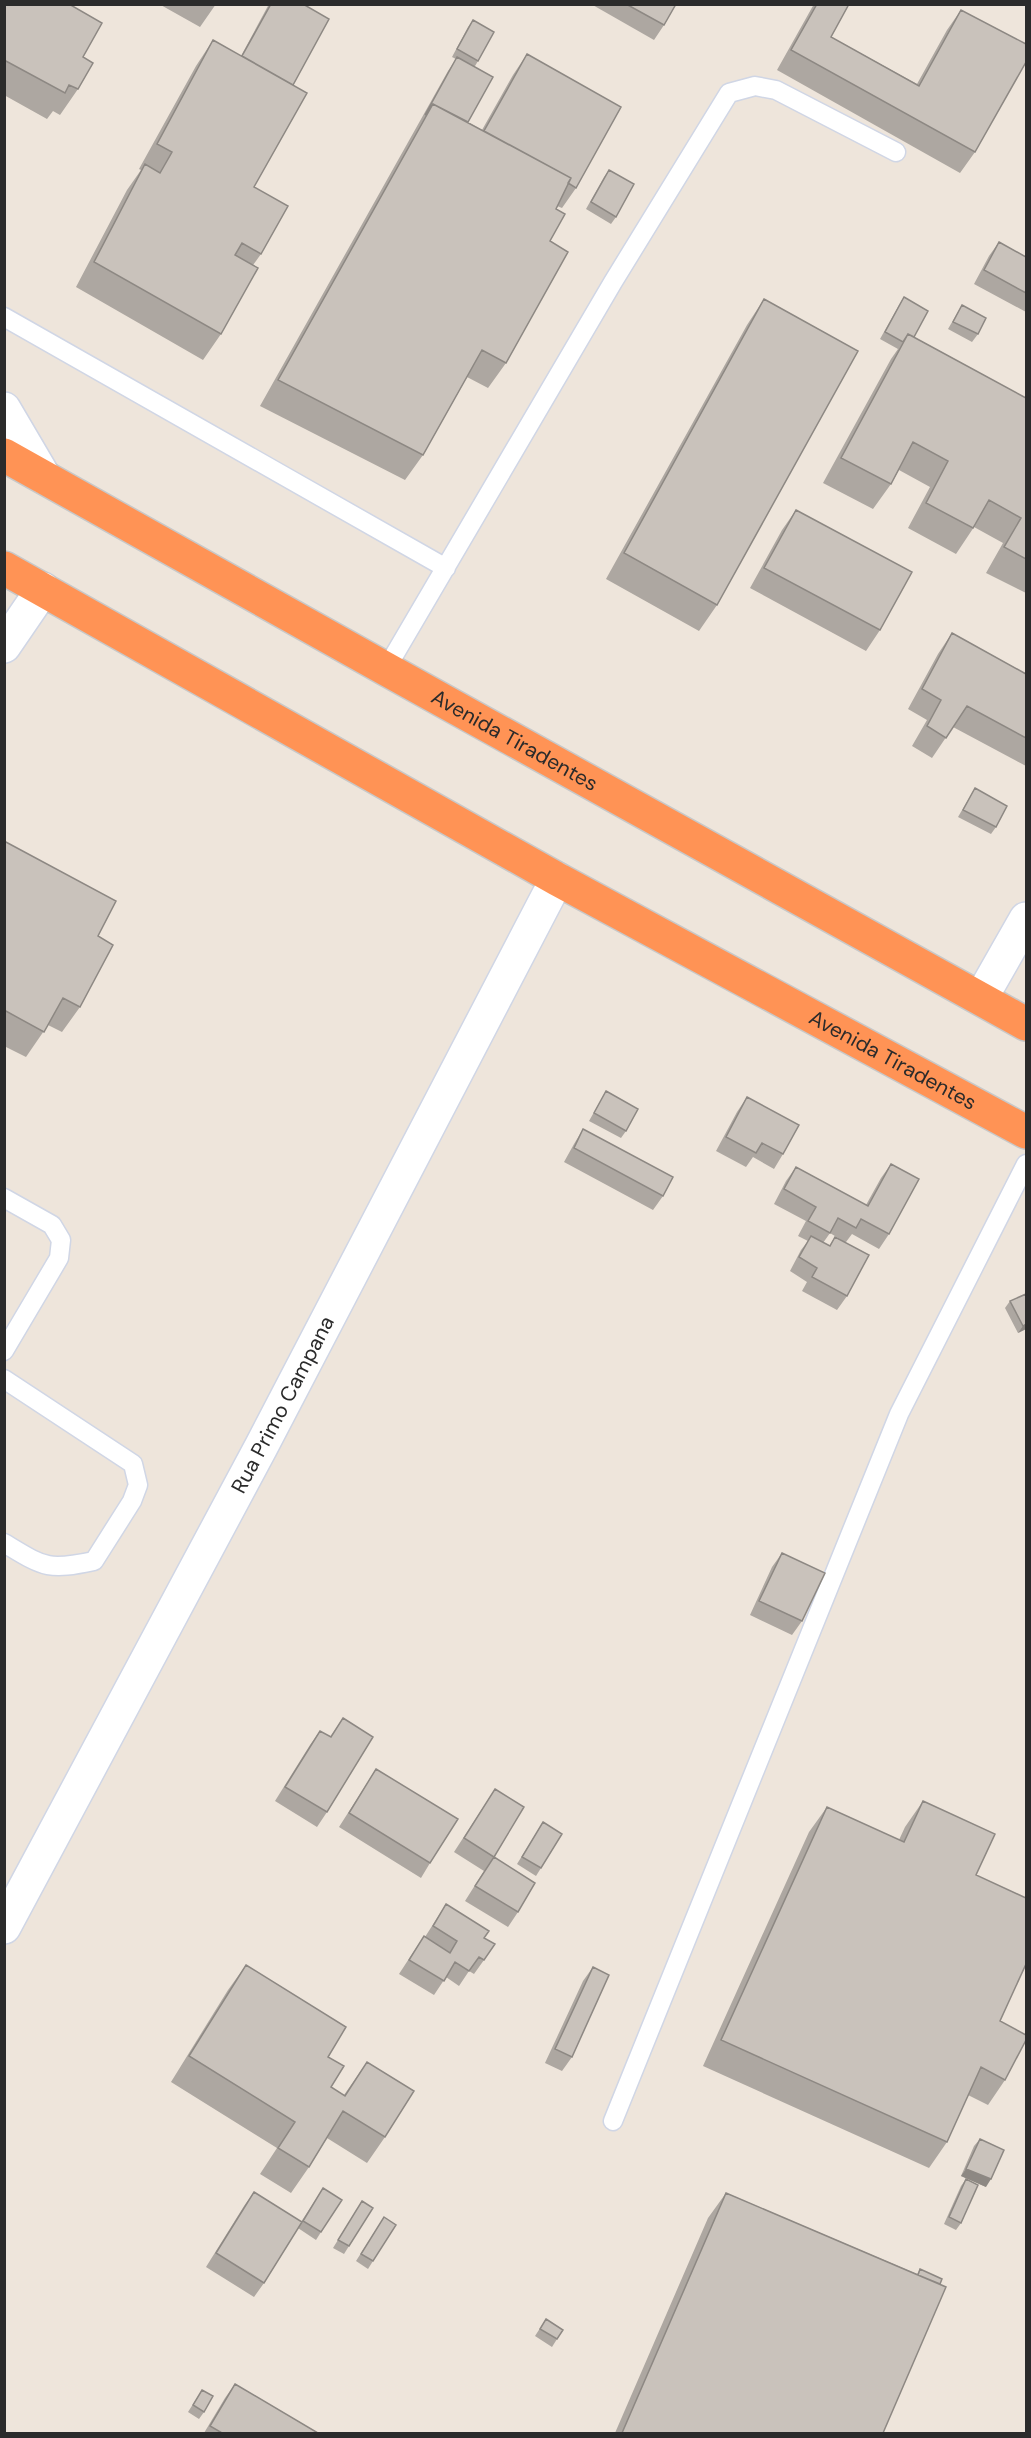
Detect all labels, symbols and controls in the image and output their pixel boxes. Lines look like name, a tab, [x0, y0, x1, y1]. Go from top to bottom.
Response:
street label: Avenida Tiradentes	[426, 683, 603, 798]
street label: Avenida Tiradentes	[804, 1004, 981, 1117]
street label: Rua Primo Campana	[225, 1311, 341, 1498]

